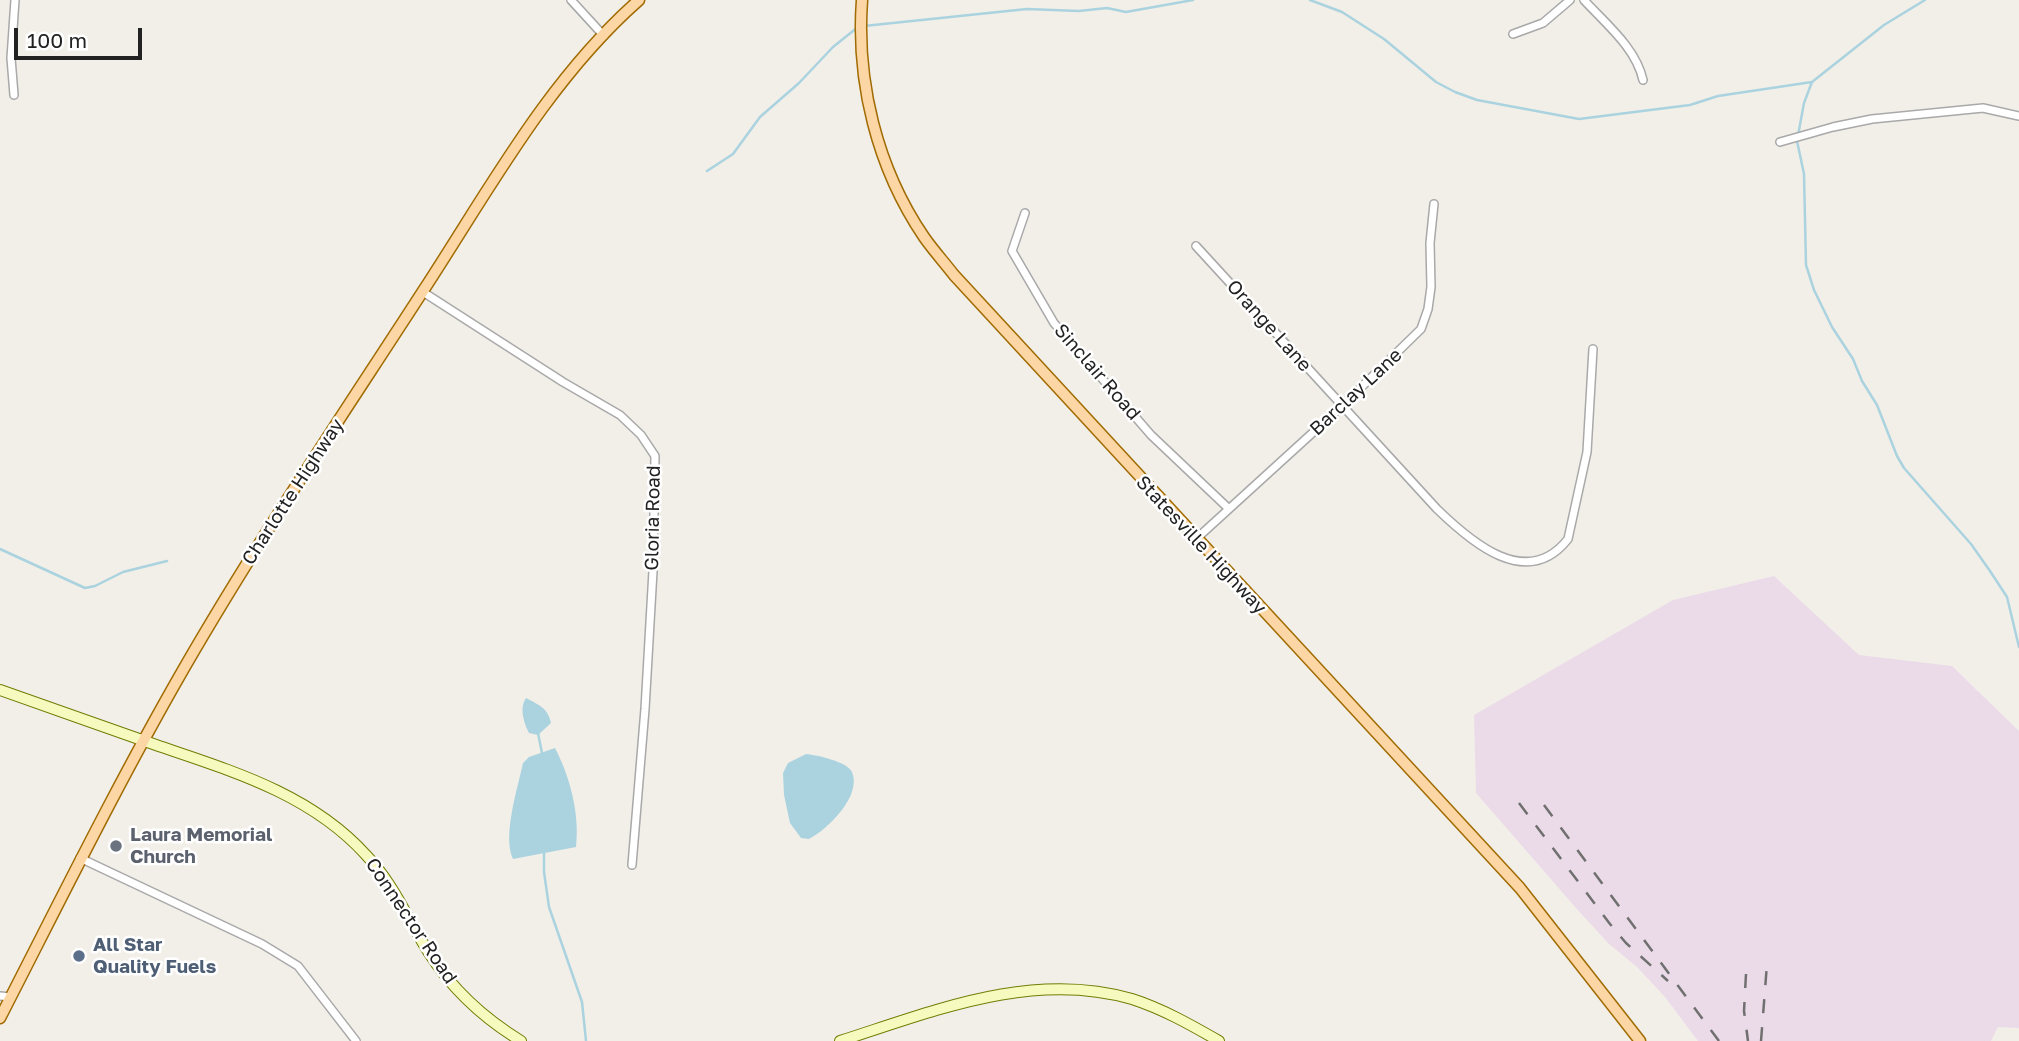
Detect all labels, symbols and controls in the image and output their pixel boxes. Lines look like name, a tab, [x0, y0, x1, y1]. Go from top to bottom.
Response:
scale bar	[18, 14, 145, 58]
text: 100 m	[27, 27, 87, 53]
street label: Orange Lane	[1222, 275, 1316, 377]
street label: Sinclair Road	[1049, 319, 1145, 425]
street label: Barclay Lane	[1305, 344, 1407, 440]
street label: Charlotte Highway	[237, 415, 349, 569]
street label: Gloria Road	[641, 465, 665, 571]
street label: Statesville Highway	[1131, 471, 1271, 619]
place label: Laura Memorial Church	[130, 824, 272, 868]
marker: Laura Memorial Church	[108, 838, 124, 854]
street label: Connector Road	[361, 854, 461, 988]
place label: All Star Quality Fuels	[93, 934, 216, 978]
marker: All Star Quality Fuels	[71, 948, 87, 964]

